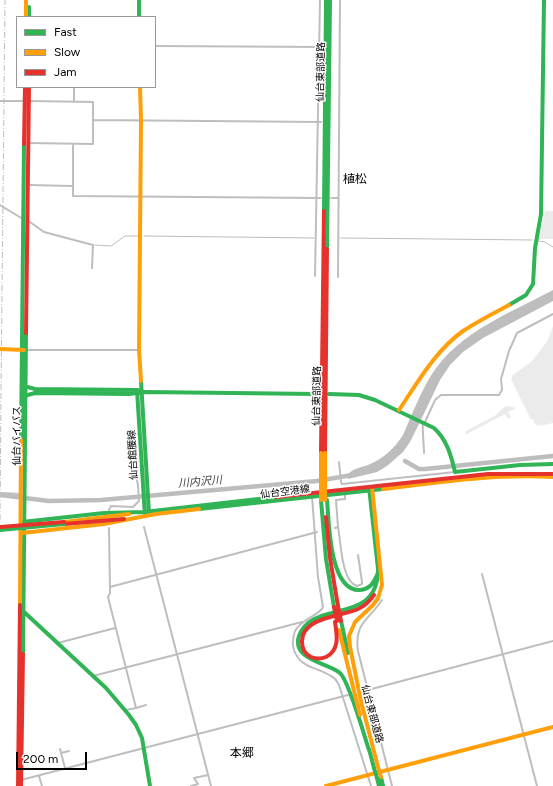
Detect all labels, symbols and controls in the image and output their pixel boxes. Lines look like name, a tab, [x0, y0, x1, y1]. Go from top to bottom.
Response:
legend	[16, 16, 156, 88]
text: Fast	[54, 25, 77, 39]
street label: 仙台東部道路	[314, 42, 328, 102]
text: Slow	[54, 45, 80, 59]
text: Jam	[54, 65, 77, 79]
district label: 植松	[343, 172, 367, 186]
street label: 仙台東部道路	[310, 366, 324, 426]
street label: 仙台バイパス	[11, 406, 23, 466]
street label: 仙台館腰線	[126, 430, 140, 480]
water label: 川内沢川	[178, 474, 222, 490]
street label: 仙台空港線	[259, 483, 311, 501]
street label: 仙台東部道路	[358, 683, 386, 745]
scale bar	[18, 744, 89, 770]
district label: 本郷	[230, 746, 254, 760]
text: 200 m	[23, 752, 58, 766]

